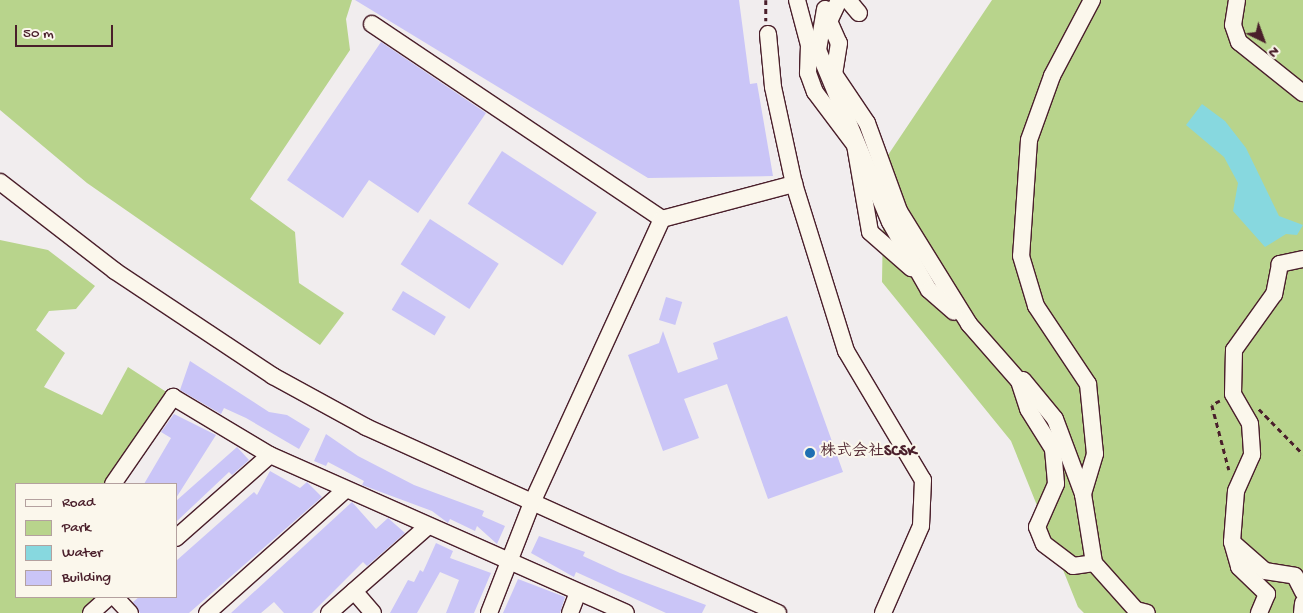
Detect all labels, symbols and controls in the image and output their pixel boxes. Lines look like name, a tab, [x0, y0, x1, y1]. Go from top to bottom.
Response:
scale bar	[18, 15, 115, 47]
north arrow	[1238, 15, 1288, 65]
text: 50 m	[23, 25, 54, 43]
text: N	[1264, 42, 1282, 61]
place label: 株式会社SCSK	[820, 443, 916, 463]
marker: 株式会社SCSK	[804, 447, 816, 459]
legend	[15, 483, 178, 598]
text: Road	[62, 494, 95, 512]
text: Park	[62, 519, 91, 537]
text: Water	[62, 544, 102, 562]
text: Building	[62, 569, 111, 587]

